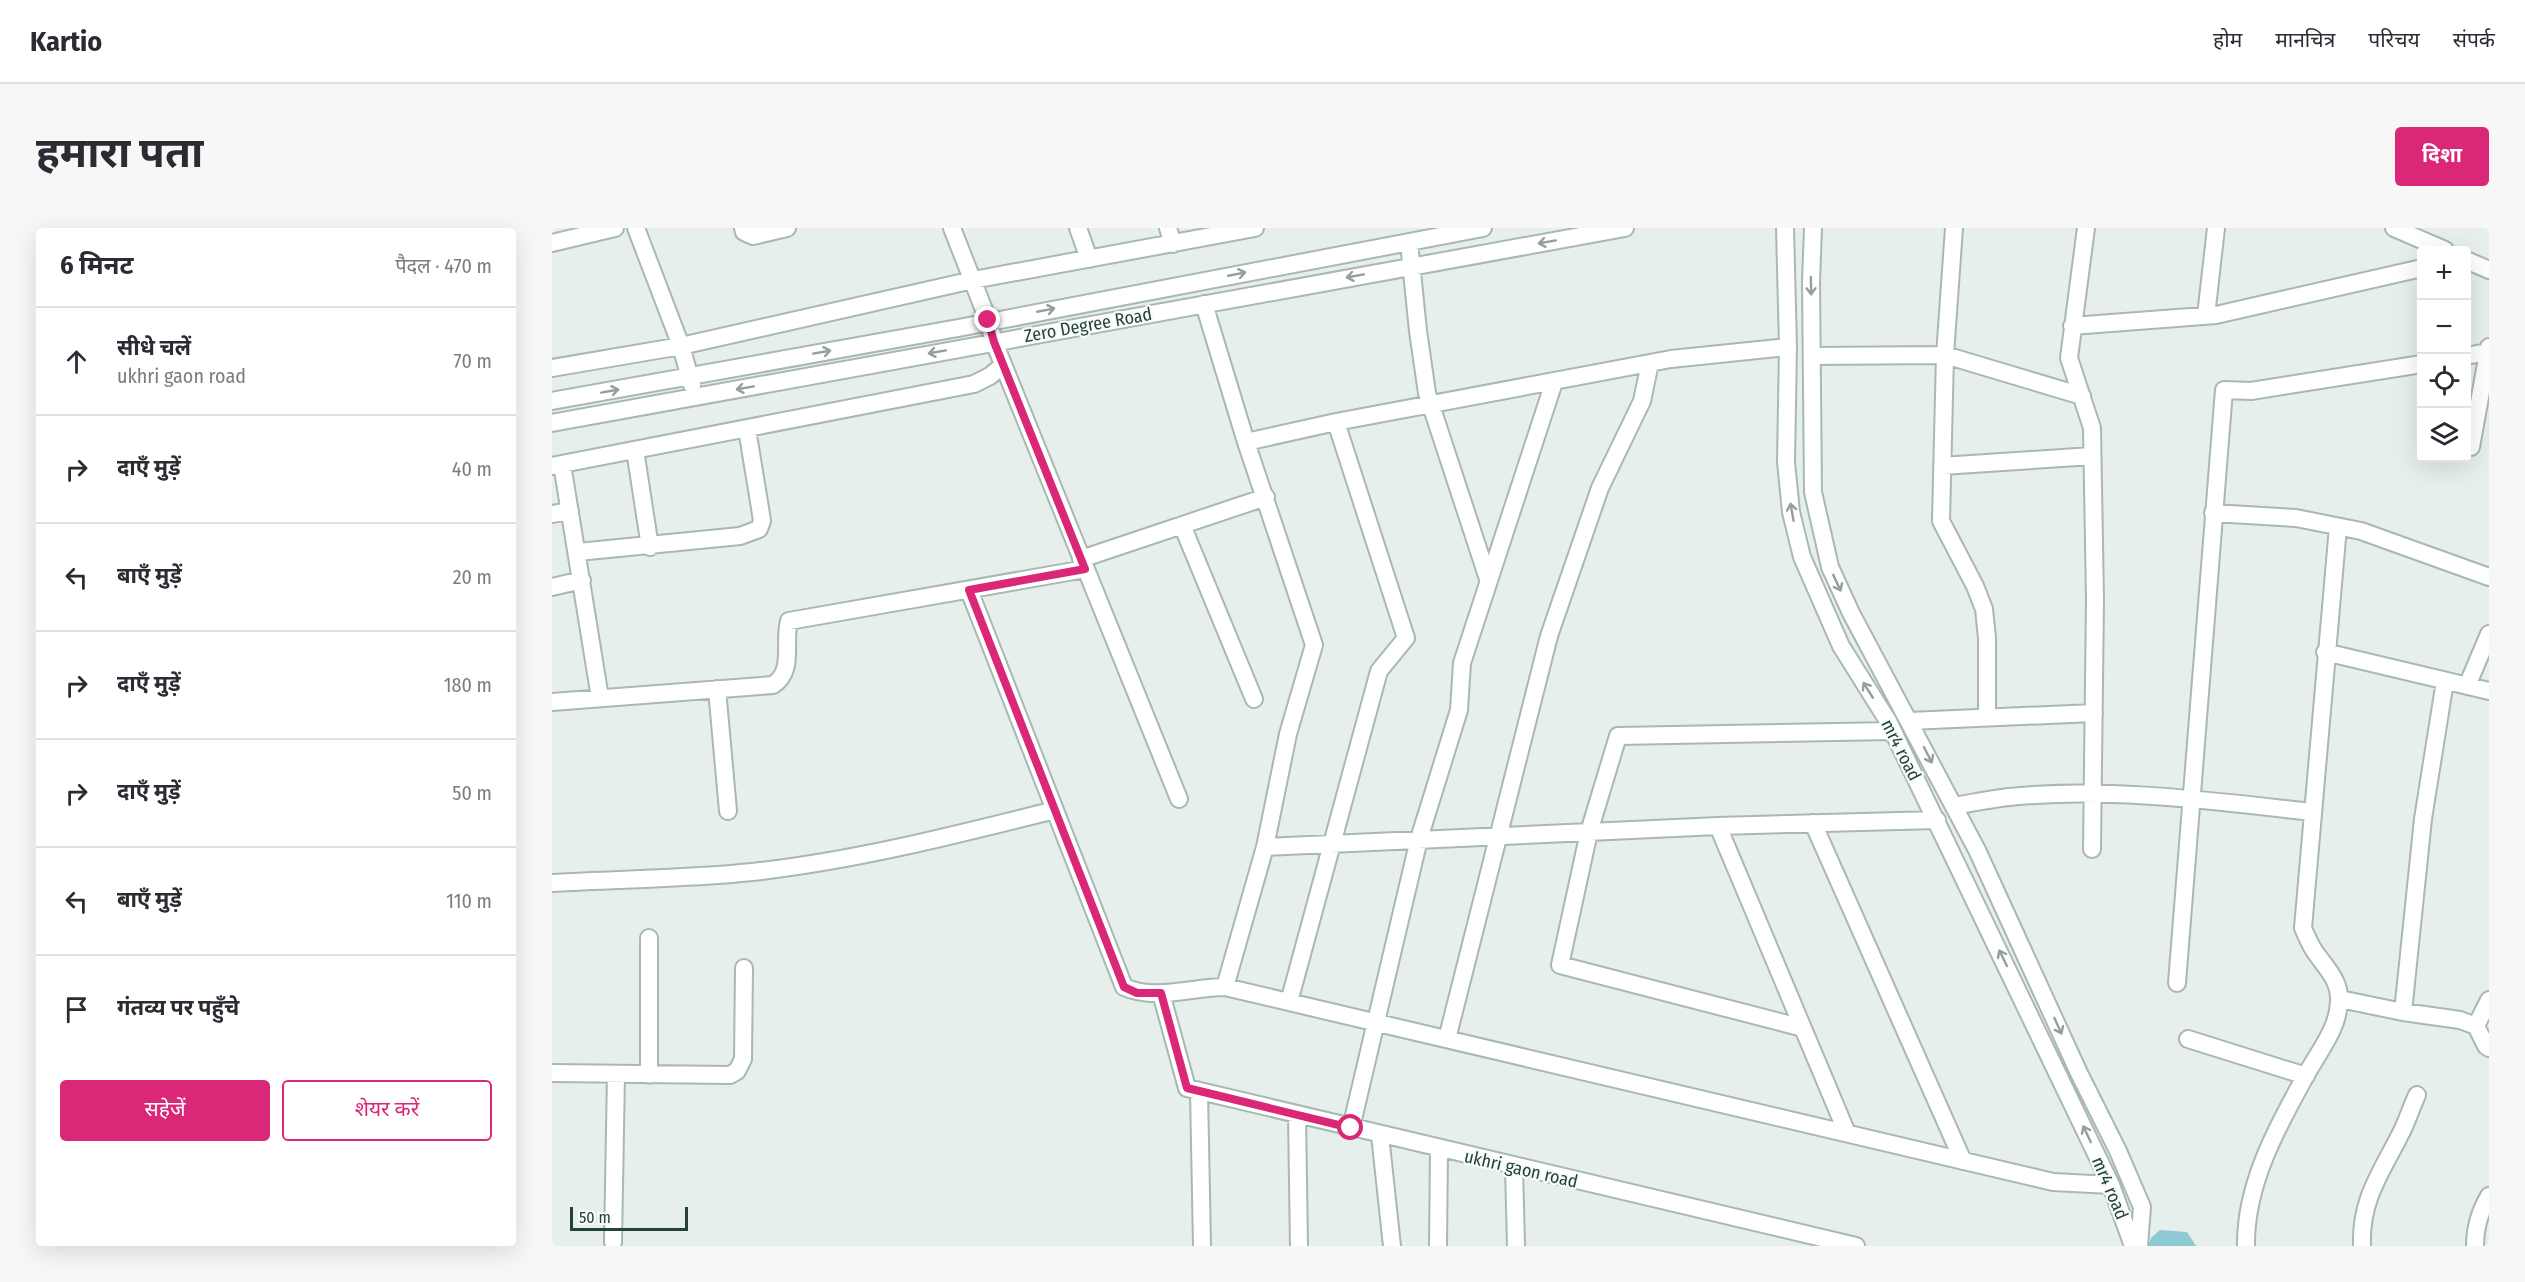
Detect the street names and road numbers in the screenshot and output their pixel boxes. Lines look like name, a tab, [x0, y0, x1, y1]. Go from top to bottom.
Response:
street label: Zero Degree Road	[1022, 303, 1154, 347]
street label: mr4 road	[1876, 716, 1926, 784]
street label: ukhri gaon road	[1462, 1145, 1580, 1193]
street label: mr4 road	[2087, 1153, 2133, 1223]

